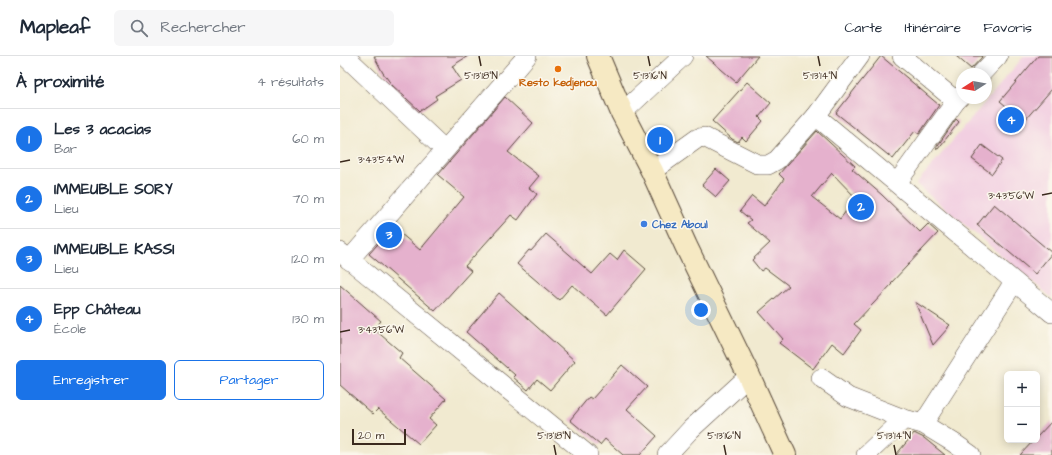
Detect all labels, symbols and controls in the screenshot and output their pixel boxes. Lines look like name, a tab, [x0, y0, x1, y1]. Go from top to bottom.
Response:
search box	[114, 10, 394, 46]
text: Mapleaf	[20, 14, 90, 41]
icon: search	[128, 17, 150, 39]
text: Rechercher	[160, 17, 246, 38]
text: Carte	[844, 18, 882, 38]
text: Itinéraire	[904, 18, 961, 38]
text: Favoris	[983, 18, 1032, 38]
marker: Resto kedjenou	[553, 64, 563, 74]
north arrow	[956, 68, 992, 104]
text: 5°13'18"N	[464, 69, 498, 83]
text: 5°13'16"N	[633, 69, 667, 83]
text: 5°13'14"N	[803, 69, 837, 83]
text: À proximité	[16, 70, 105, 94]
text: 4 résultats	[257, 73, 324, 91]
place label: Resto kedjenou	[519, 75, 597, 91]
pin: 4	[998, 105, 1024, 135]
text: Les 3 acacias	[54, 119, 151, 140]
pin: 1	[647, 125, 673, 155]
text: 1	[28, 130, 30, 148]
text: 60 m	[292, 130, 324, 148]
text: Bar	[54, 140, 77, 158]
text: 3°43'54"W	[358, 153, 405, 167]
text: IMMEUBLE SORY	[54, 179, 173, 200]
text: 3°43'56"W	[988, 189, 1035, 203]
text: 2	[25, 190, 33, 208]
text: 70 m	[292, 190, 324, 208]
pin: 2	[848, 192, 874, 222]
text: Lieu	[54, 200, 79, 218]
place label: Chez Aboul	[652, 217, 708, 232]
marker: Chez Aboul	[639, 219, 649, 229]
pin: 3	[376, 220, 402, 250]
text: IMMEUBLE KASSI	[54, 239, 175, 260]
text: 3	[26, 250, 32, 268]
text: 120 m	[291, 250, 324, 268]
text: Lieu	[54, 260, 79, 278]
text: Epp Château	[54, 299, 141, 320]
your location	[691, 300, 711, 320]
text: 4	[25, 310, 33, 328]
text: 130 m	[292, 310, 324, 328]
text: École	[54, 320, 86, 338]
text: 3°43'56"W	[358, 323, 405, 337]
button: Enregistrer	[16, 360, 166, 400]
button: Partager	[174, 360, 324, 400]
map controls	[1004, 371, 1040, 443]
button: +	[1004, 371, 1040, 407]
button: −	[1004, 407, 1040, 443]
scale bar	[352, 427, 406, 446]
text: 20 m	[358, 428, 384, 443]
text: 5°13'18"N	[537, 429, 571, 443]
text: 5°13'16"N	[707, 429, 741, 443]
text: 5°13'14"N	[877, 429, 911, 443]

